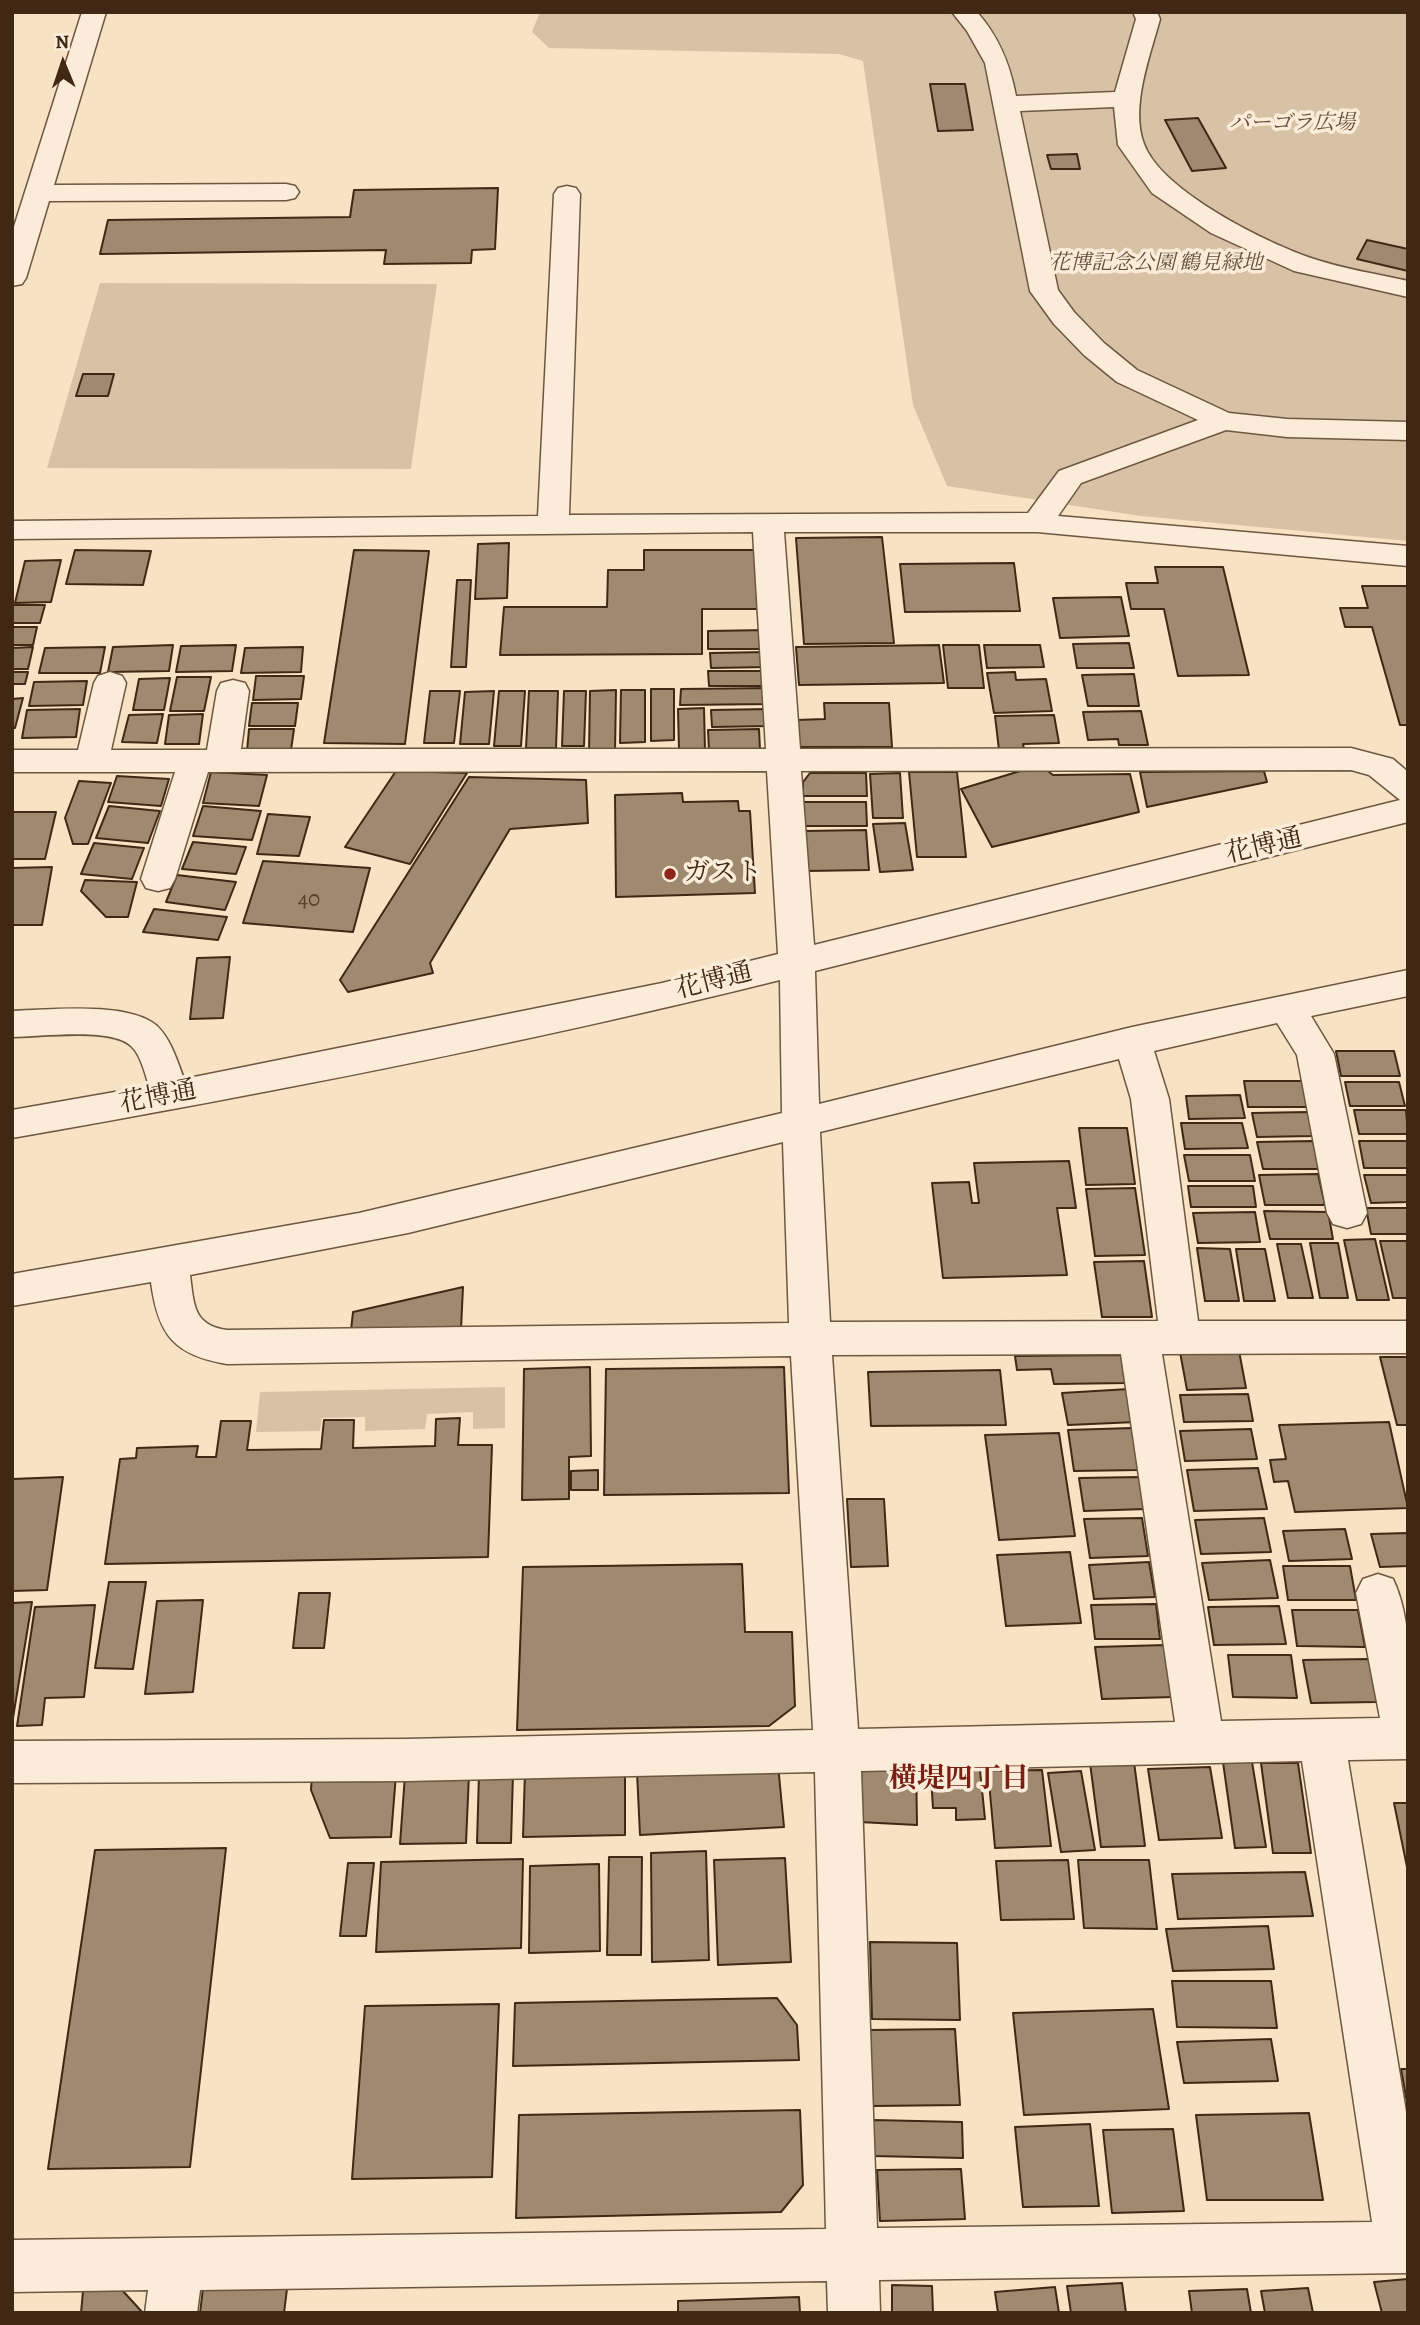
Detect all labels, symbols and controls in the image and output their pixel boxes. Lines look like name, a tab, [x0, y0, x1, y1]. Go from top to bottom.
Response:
north arrow	[28, 28, 98, 98]
text: N	[55, 29, 70, 55]
park label: パーゴラ広場	[1229, 111, 1355, 137]
park label: 花博記念公園 鶴見緑地	[1049, 251, 1263, 277]
street label: 花博通	[1222, 823, 1306, 871]
place label: ガスト	[684, 858, 762, 890]
marker: ガスト	[662, 866, 678, 882]
house number: 40	[298, 886, 320, 914]
street label: 花博通	[672, 957, 756, 1007]
street label: 花博通	[117, 1075, 199, 1121]
district label: 横堤四丁目	[889, 1763, 1029, 1797]

